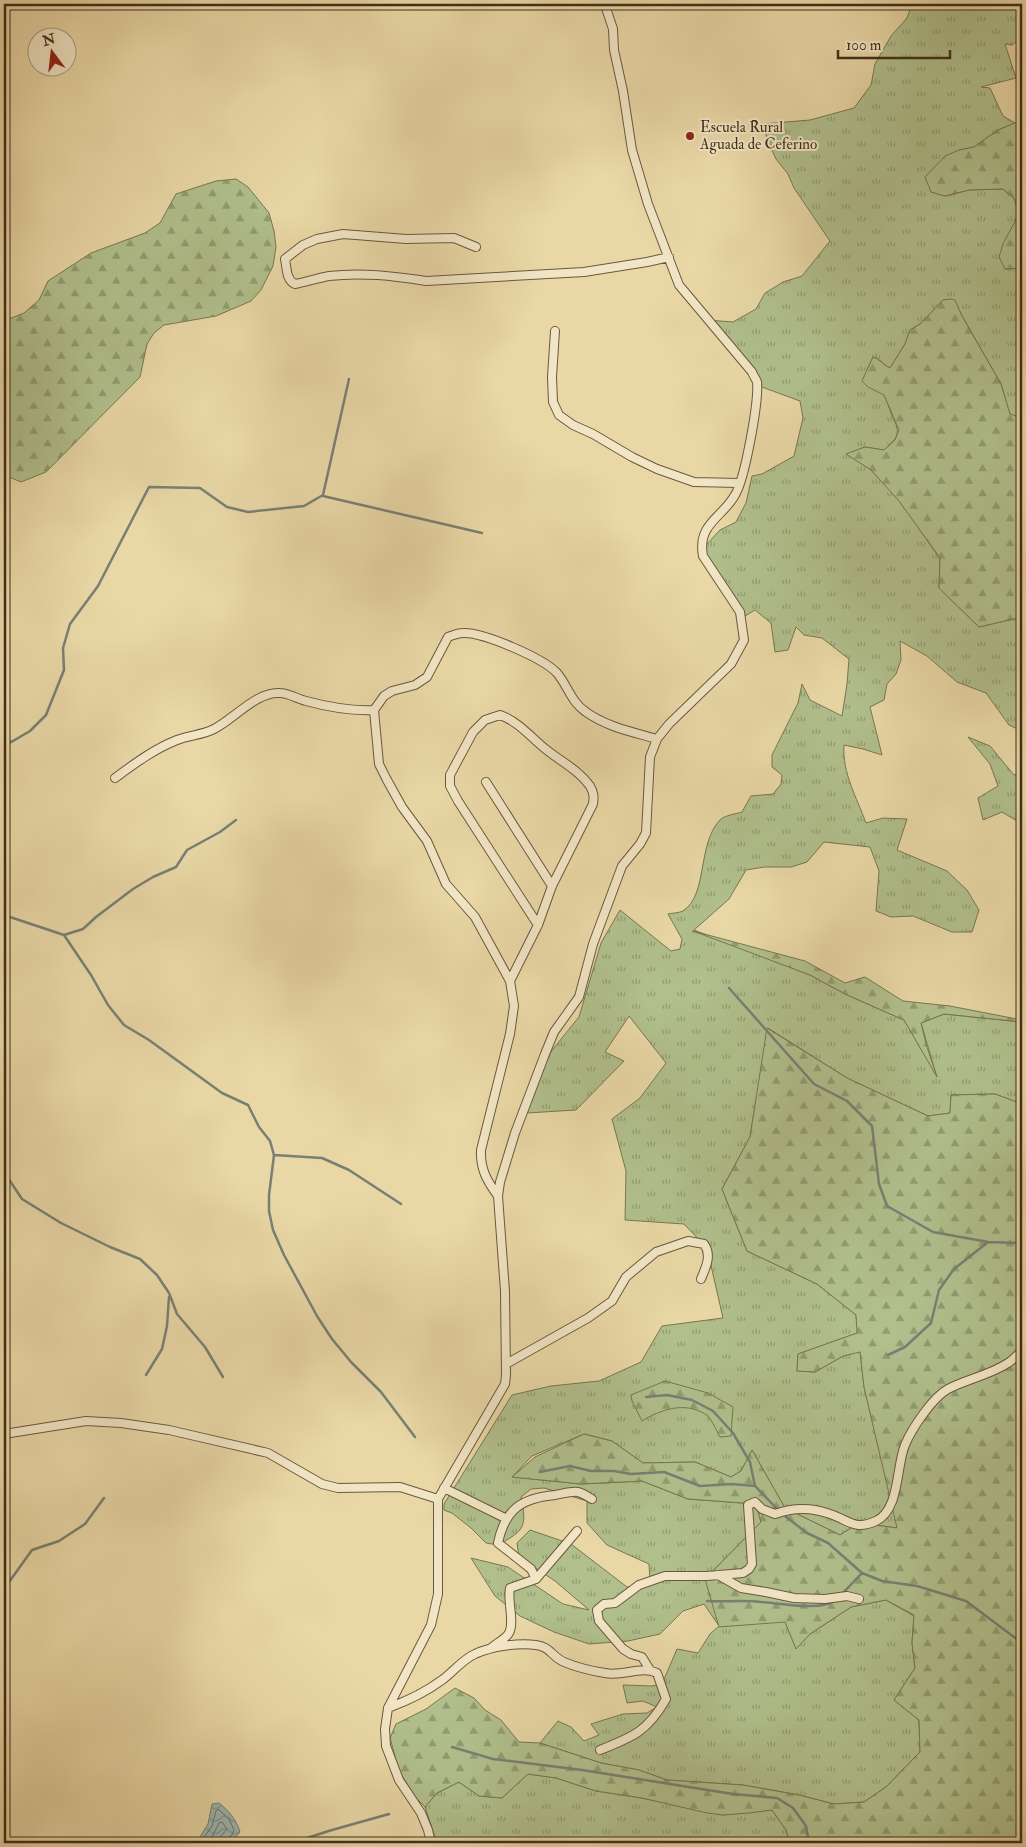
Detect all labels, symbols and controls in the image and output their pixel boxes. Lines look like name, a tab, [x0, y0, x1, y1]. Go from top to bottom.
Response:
north arrow	[28, 28, 78, 78]
scale bar	[838, 28, 951, 60]
text: N	[40, 30, 57, 50]
text: 100 m	[846, 36, 882, 55]
place label: Escuela Rural Aguada de Ceferino	[699, 118, 817, 154]
marker: Escuela Rural Aguada de Ceferino	[684, 130, 696, 142]

